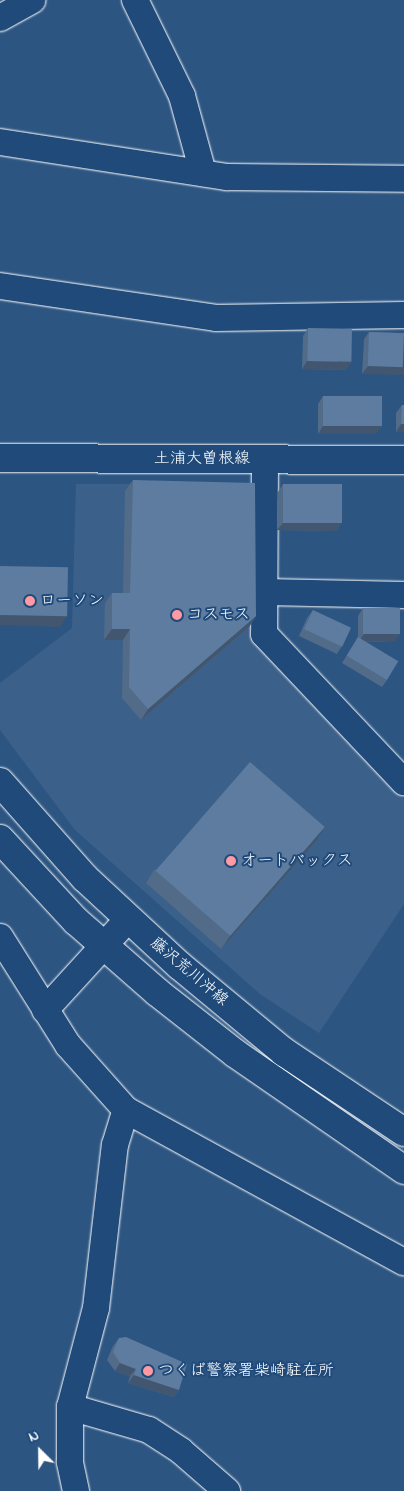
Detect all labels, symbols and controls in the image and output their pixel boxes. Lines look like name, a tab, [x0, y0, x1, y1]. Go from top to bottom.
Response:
street label: 土浦大曽根線	[154, 449, 250, 469]
place label: ローソン	[40, 591, 104, 611]
marker: ローソン	[24, 595, 36, 607]
place label: コスモス	[187, 605, 251, 625]
marker: コスモス	[171, 609, 183, 621]
place label: オートバックス	[241, 851, 353, 871]
marker: オートバックス	[225, 855, 237, 867]
street label: 藤沢荒川沖線	[146, 934, 232, 1010]
place label: つくば警察署柴崎駐在所	[158, 1361, 334, 1381]
marker: つくば警察署柴崎駐在所	[142, 1365, 154, 1377]
text: N	[25, 1425, 42, 1448]
north arrow	[15, 1426, 65, 1476]

